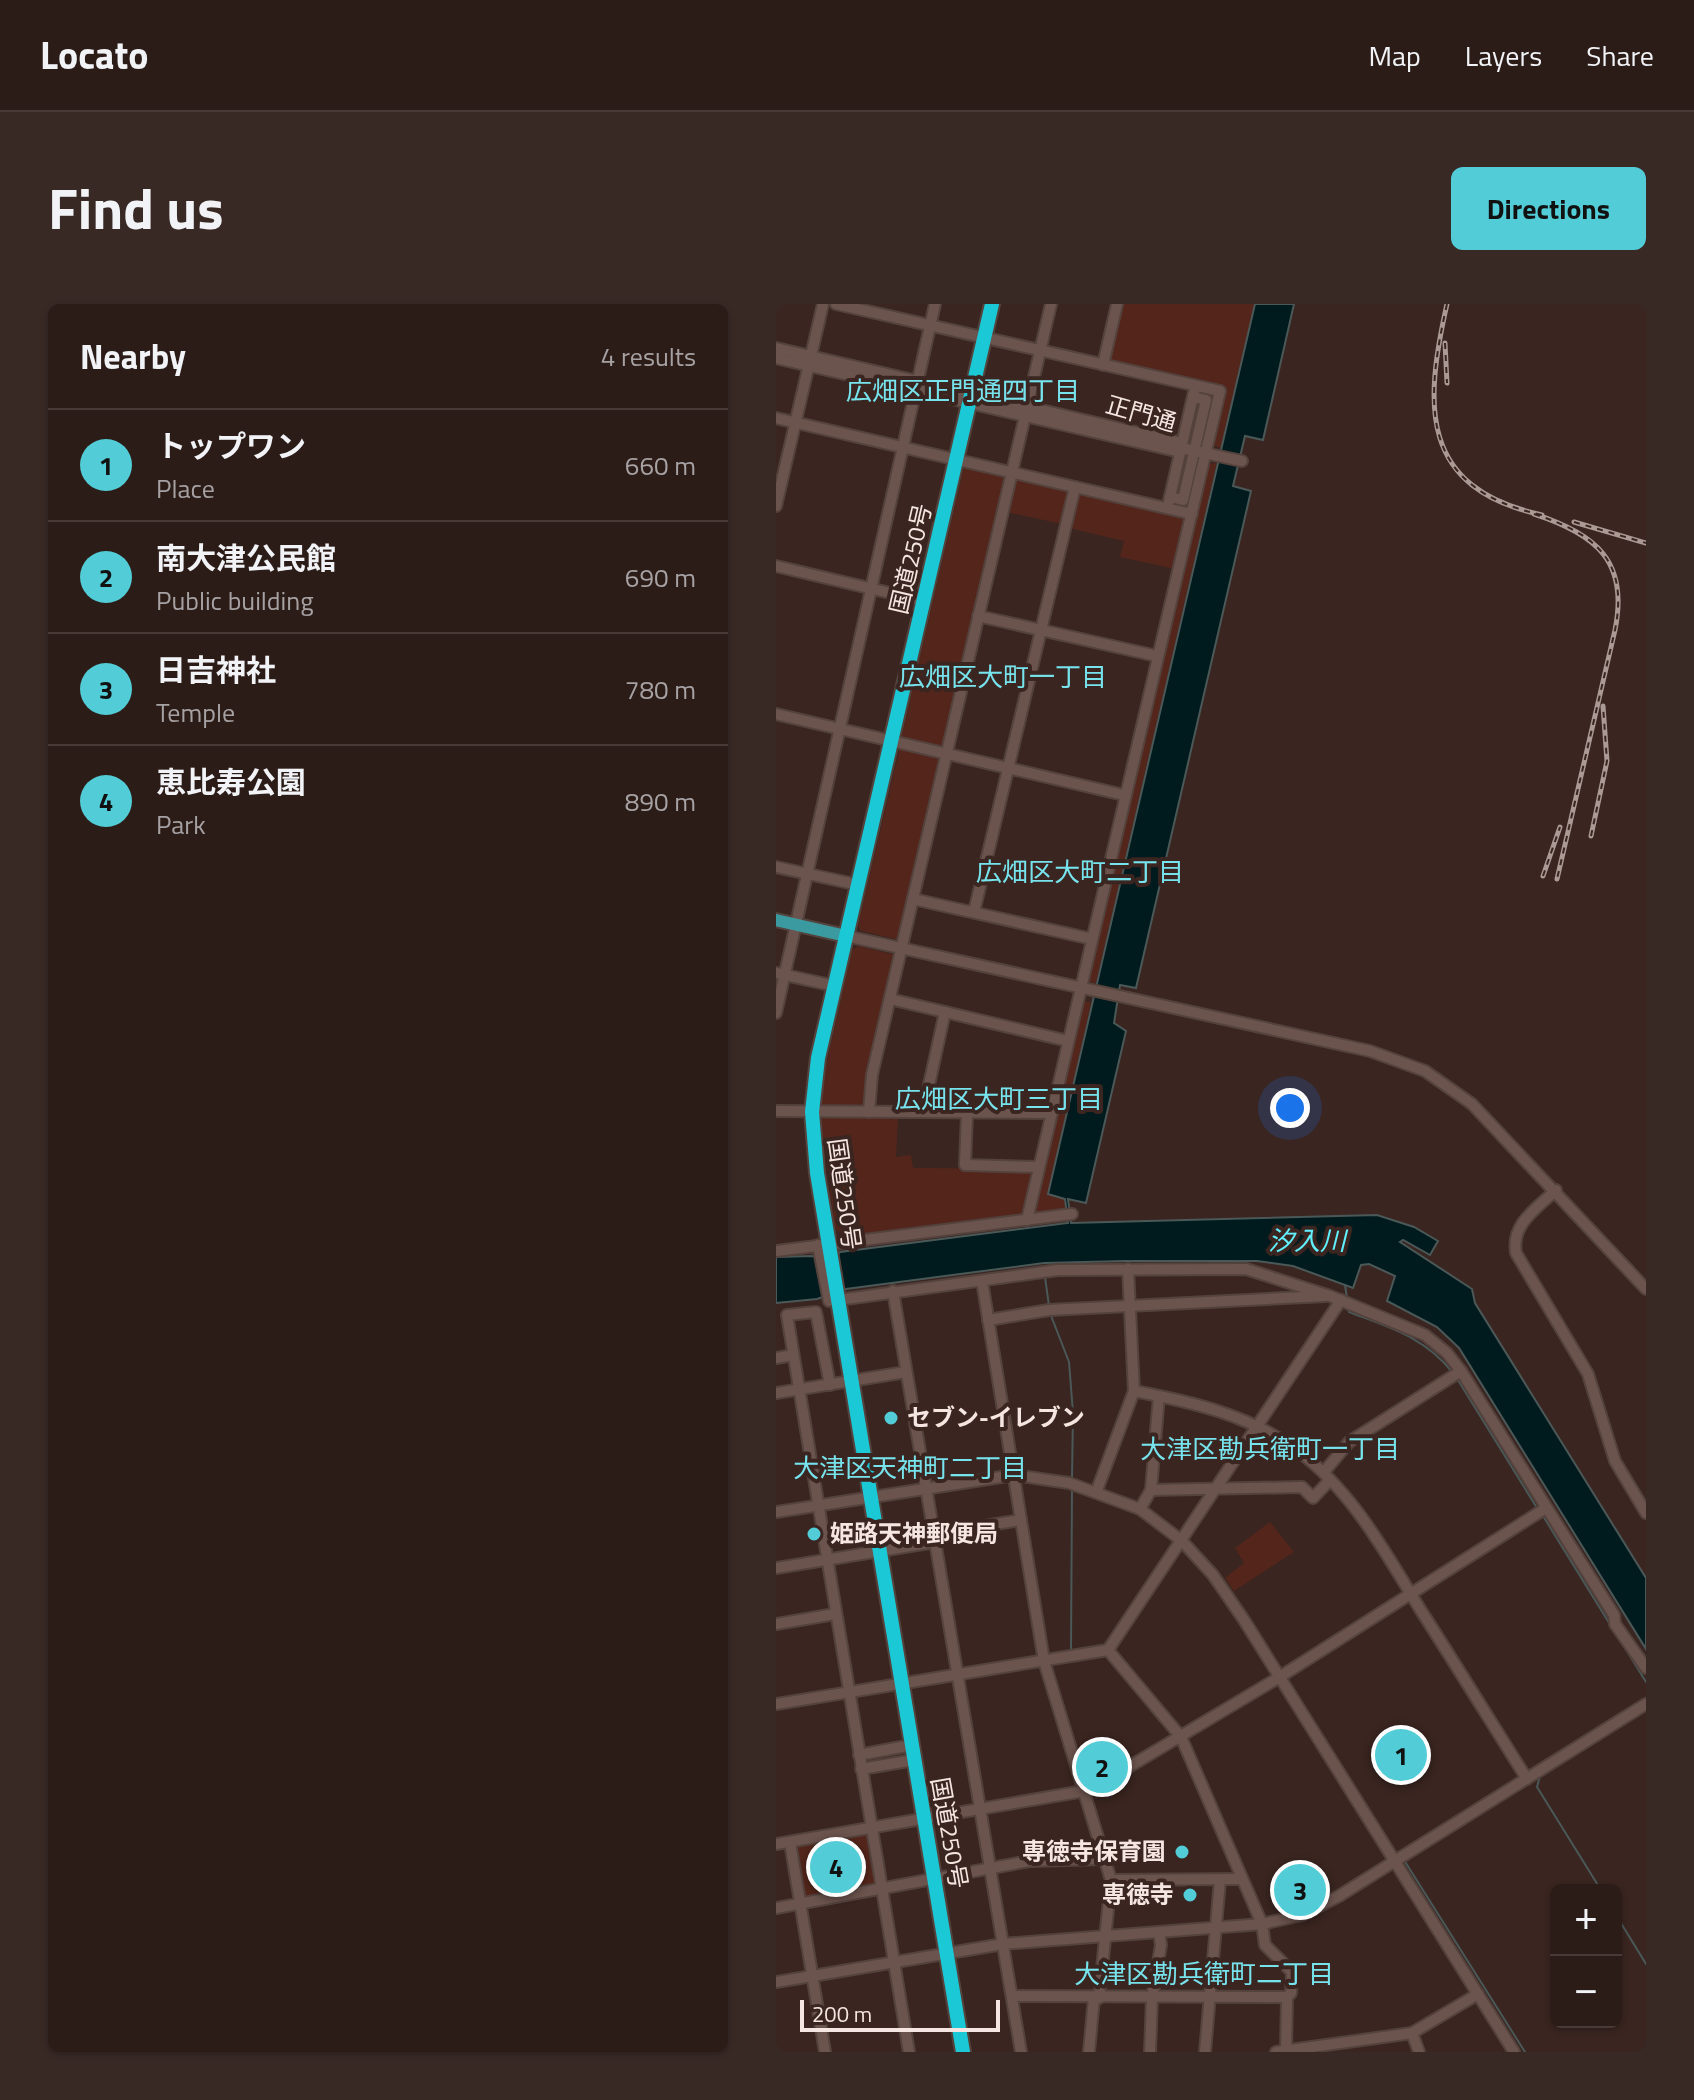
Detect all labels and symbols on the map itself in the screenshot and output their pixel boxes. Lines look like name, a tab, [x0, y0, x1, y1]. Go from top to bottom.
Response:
district label: 広畑区正門通四丁目	[846, 371, 1080, 410]
street label: 正門通	[1102, 386, 1181, 440]
street label: 国道250号	[880, 500, 940, 618]
district label: 広畑区大町一丁目	[899, 657, 1107, 696]
district label: 広畑区大町二丁目	[976, 852, 1184, 891]
district label: 広畑区大町三丁目	[895, 1079, 1103, 1118]
your location	[1270, 1088, 1310, 1128]
street label: 国道250号	[819, 1136, 871, 1252]
water label: 汐入川	[1268, 1221, 1349, 1260]
place label: セブン-イレブン	[907, 1399, 1085, 1435]
marker: セブン-イレブン	[882, 1409, 900, 1427]
district label: 大津区勘兵衛町一丁目	[1140, 1429, 1400, 1468]
district label: 大津区天神町二丁目	[793, 1448, 1027, 1487]
place label: 姫路天神郵便局	[830, 1515, 998, 1551]
marker: 姫路天神郵便局	[805, 1525, 823, 1543]
pin: 1	[1375, 1725, 1427, 1785]
pin: 2	[1076, 1737, 1128, 1797]
street label: 国道250号	[923, 1774, 977, 1891]
place label: 専徳寺保育園	[1022, 1833, 1166, 1869]
pin: 4	[810, 1837, 862, 1897]
marker: 専徳寺保育園	[1173, 1843, 1191, 1861]
pin: 3	[1274, 1860, 1326, 1920]
place label: 専徳寺	[1102, 1876, 1174, 1912]
marker: 専徳寺	[1181, 1886, 1199, 1904]
district label: 大津区勘兵衛町二丁目	[1074, 1954, 1334, 1993]
scale bar	[800, 1996, 1000, 2032]

